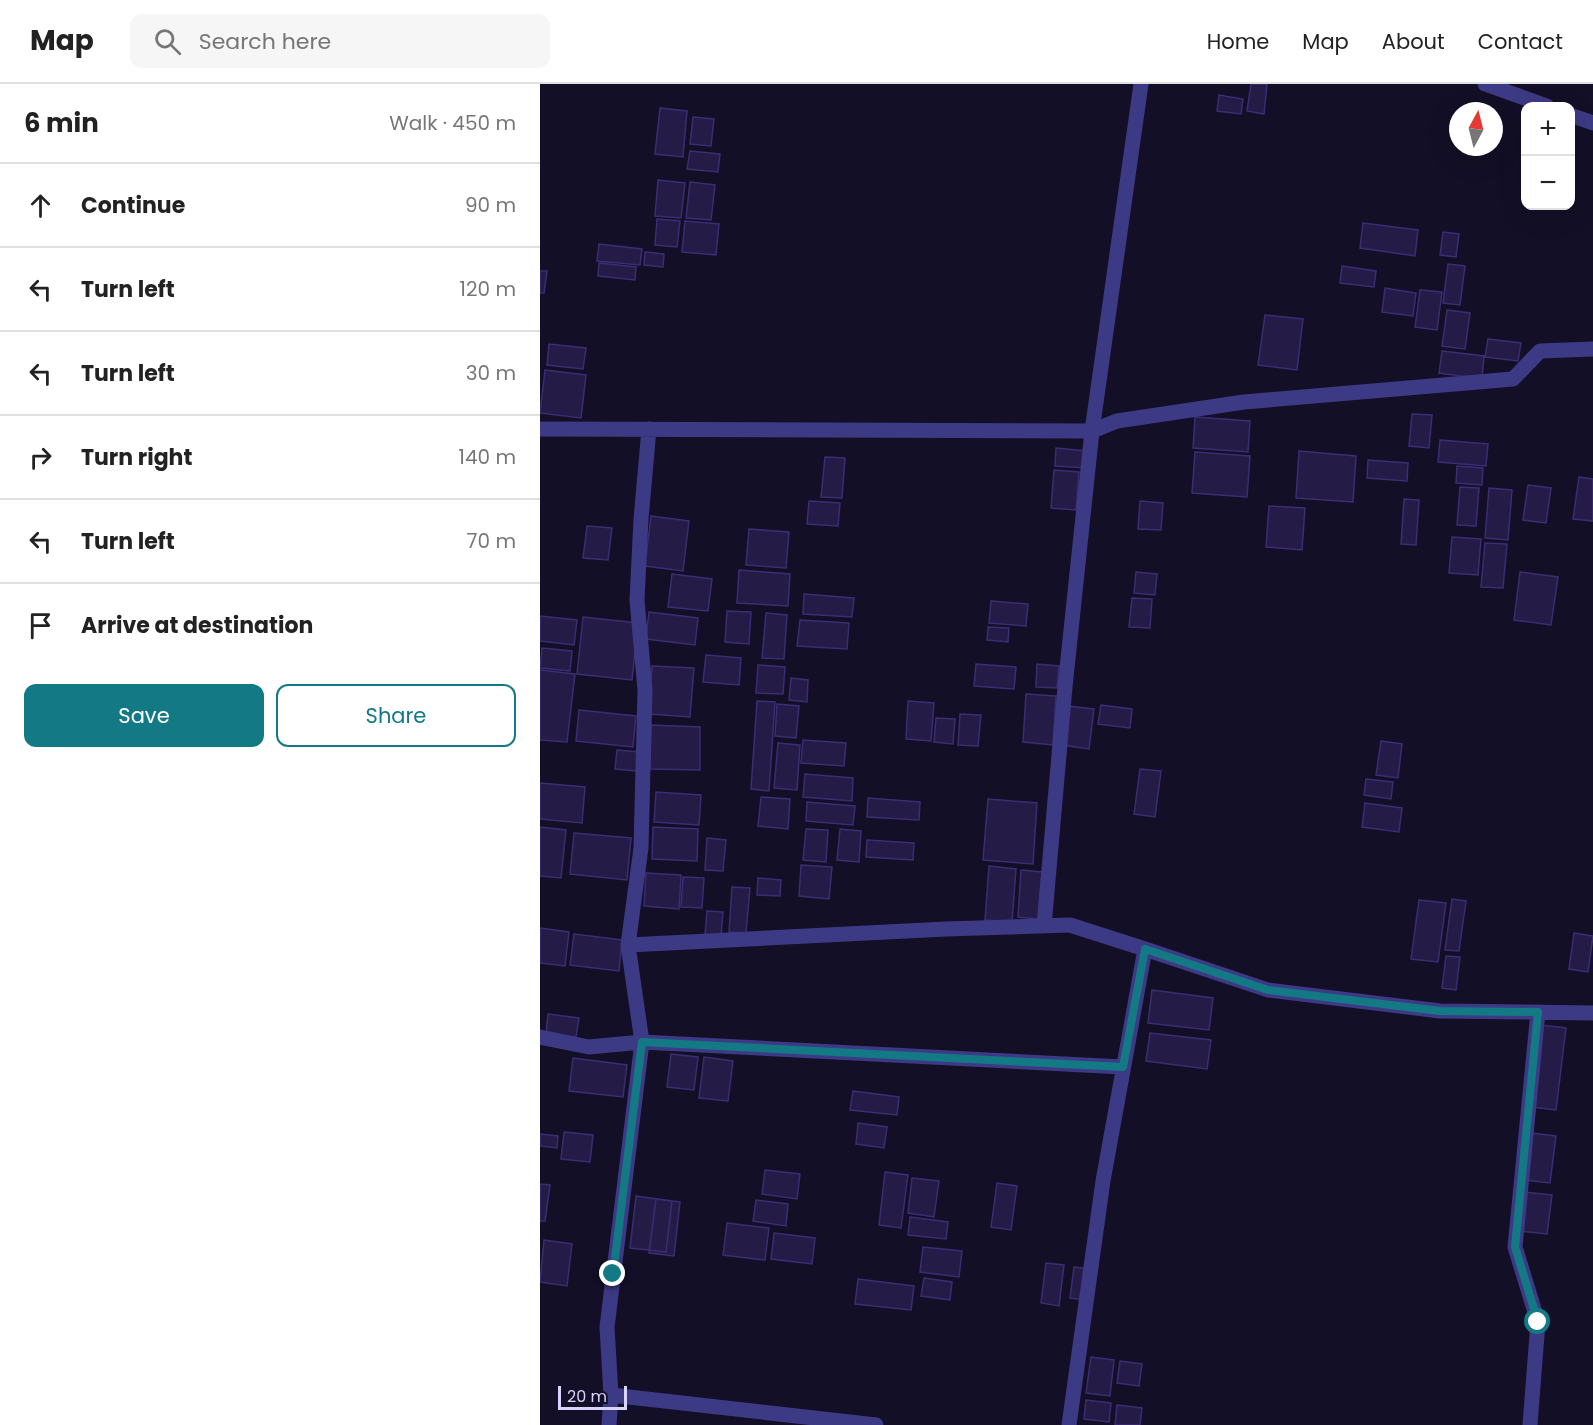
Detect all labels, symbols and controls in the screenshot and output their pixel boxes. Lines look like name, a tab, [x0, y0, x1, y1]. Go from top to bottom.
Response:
search box	[130, 14, 550, 68]
text: Map	[30, 21, 94, 60]
icon: search	[151, 25, 184, 58]
text: Search here	[199, 26, 331, 57]
text: Home	[1207, 27, 1269, 56]
text: Map	[1302, 27, 1349, 56]
text: About	[1382, 27, 1445, 56]
text: Contact	[1478, 27, 1563, 56]
north arrow	[1449, 102, 1503, 156]
map controls	[1521, 102, 1575, 210]
button: +	[1521, 102, 1575, 156]
text: 6 min	[24, 105, 99, 141]
text: Walk · 450 m	[389, 109, 516, 137]
button: −	[1521, 156, 1575, 210]
icon: ahead	[24, 189, 57, 222]
text: Continue	[81, 190, 185, 221]
text: 90 m	[465, 191, 516, 219]
icon: left	[24, 273, 57, 306]
text: Turn left	[81, 274, 175, 305]
text: 120 m	[460, 275, 516, 303]
icon: left	[24, 357, 57, 390]
text: Turn left	[81, 358, 175, 389]
text: 30 m	[466, 359, 516, 387]
icon: right	[24, 441, 57, 474]
text: Turn right	[81, 442, 192, 473]
text: 140 m	[459, 443, 516, 471]
icon: left	[24, 525, 57, 558]
text: Turn left	[81, 526, 175, 557]
text: 70 m	[467, 527, 516, 555]
icon: arrive	[24, 609, 57, 642]
text: Arrive at destination	[81, 610, 313, 641]
button: Save	[24, 684, 264, 747]
button: Share	[276, 684, 516, 747]
route end	[599, 1260, 625, 1286]
route start	[1524, 1308, 1550, 1334]
scale bar	[558, 1383, 627, 1410]
text: 20 m	[567, 1385, 607, 1408]

